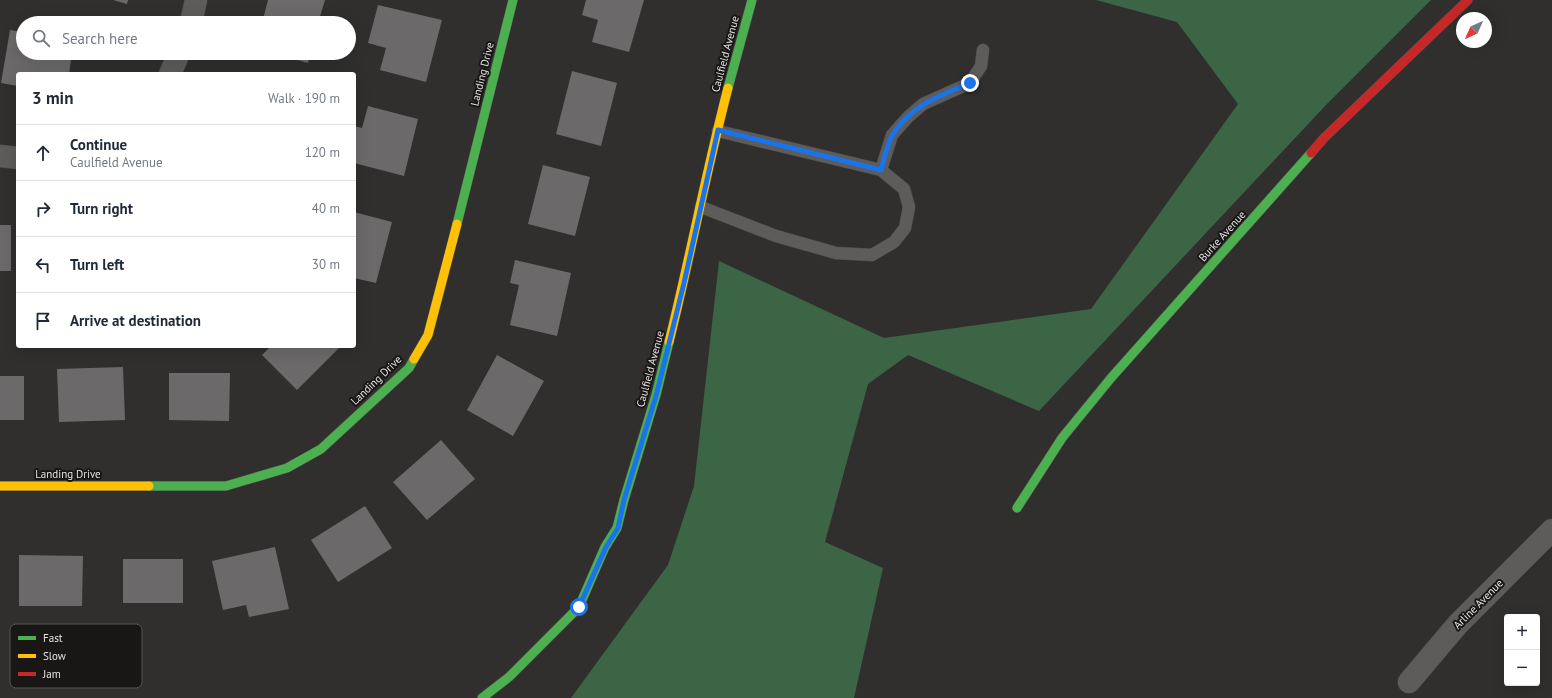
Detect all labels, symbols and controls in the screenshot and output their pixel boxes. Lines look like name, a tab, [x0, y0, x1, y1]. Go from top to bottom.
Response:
north arrow	[1456, 12, 1492, 48]
street label: Caulfield Avenue	[708, 14, 742, 94]
search box	[16, 16, 356, 60]
icon: search	[30, 27, 52, 49]
text: Search here	[62, 29, 138, 48]
street label: Landing Drive	[467, 40, 497, 107]
route end	[961, 74, 979, 92]
text: 3 min	[32, 87, 73, 109]
text: Walk · 190 m	[268, 90, 340, 107]
text: Continue	[70, 135, 127, 154]
icon: ahead	[32, 142, 54, 164]
text: 120 m	[305, 144, 340, 161]
text: Caulfield Avenue	[70, 154, 163, 171]
icon: right	[32, 198, 54, 220]
text: Turn right	[70, 199, 133, 218]
text: 40 m	[312, 200, 340, 217]
street label: Burke Avenue	[1195, 207, 1249, 264]
icon: left	[32, 254, 54, 276]
text: Turn left	[70, 255, 124, 274]
text: 30 m	[312, 256, 340, 273]
icon: arrive	[32, 310, 54, 332]
text: Arrive at destination	[70, 311, 201, 330]
street label: Caulfield Avenue	[633, 329, 667, 409]
street label: Landing Drive	[348, 352, 405, 408]
street label: Landing Drive	[35, 467, 101, 481]
street label: Arline Avenue	[1450, 576, 1506, 632]
route start	[570, 598, 588, 616]
map controls	[1504, 614, 1540, 686]
button: +	[1504, 614, 1540, 650]
legend	[10, 624, 142, 688]
text: Fast	[43, 631, 63, 645]
text: Slow	[43, 649, 66, 663]
button: −	[1504, 650, 1540, 686]
text: Jam	[42, 667, 61, 681]

